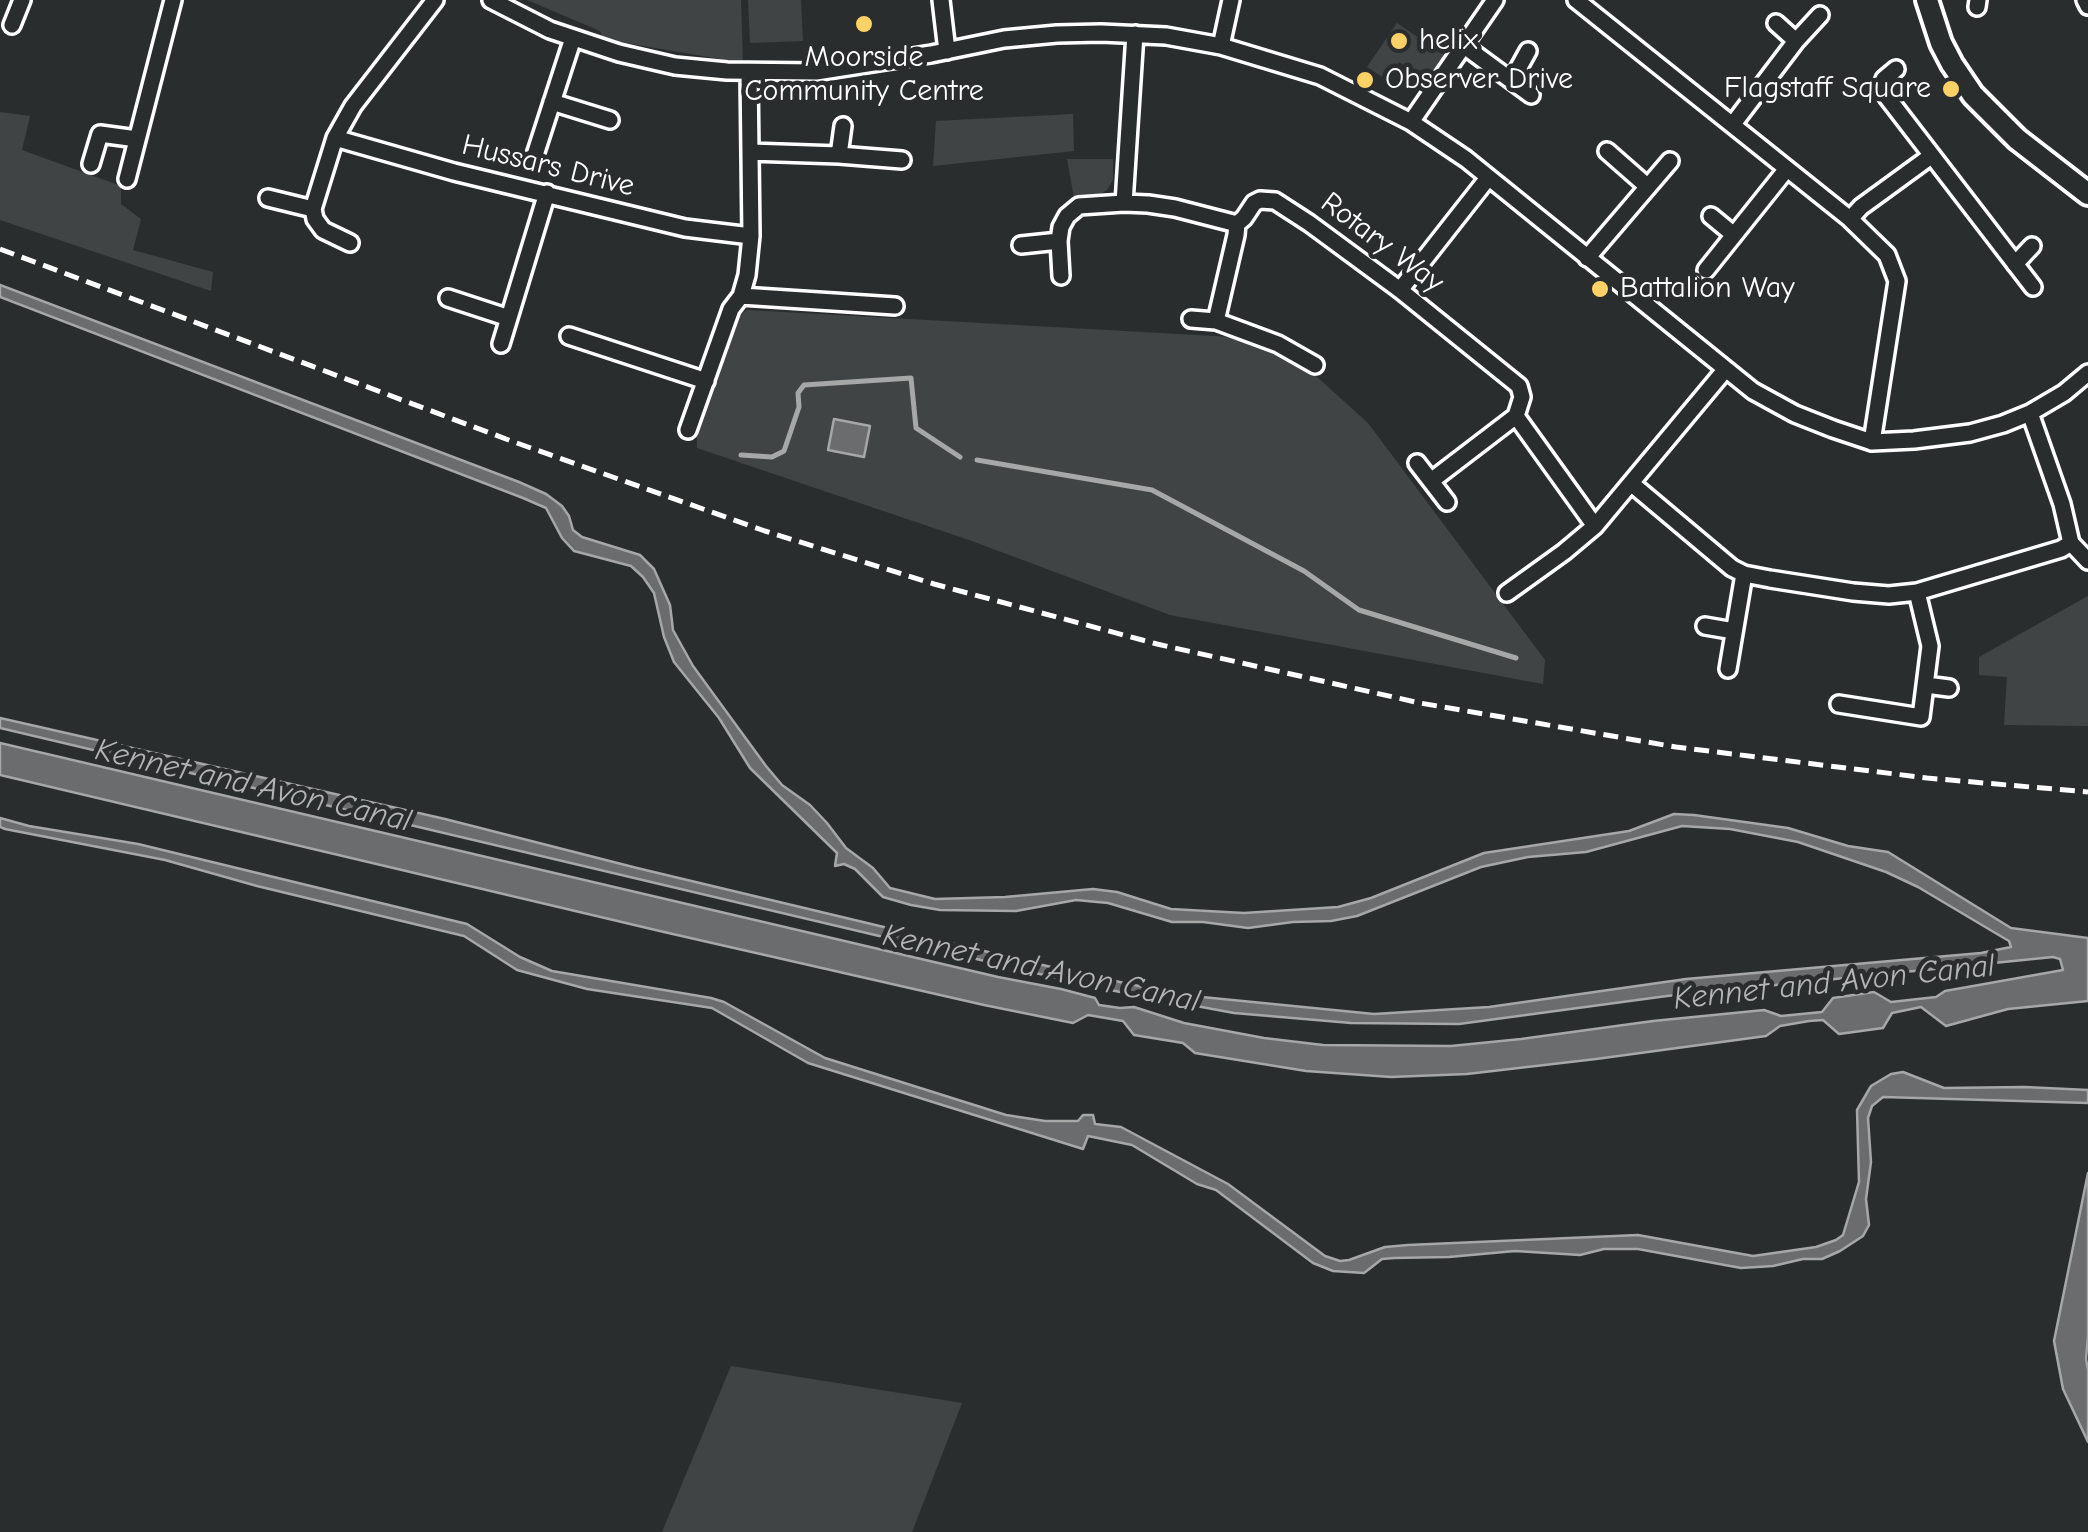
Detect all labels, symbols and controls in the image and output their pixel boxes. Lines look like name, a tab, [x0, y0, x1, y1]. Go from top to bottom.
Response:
marker: Moorside Community Centre	[853, 13, 875, 35]
place label: helix	[1419, 23, 1478, 59]
marker: helix	[1388, 30, 1410, 52]
place label: Moorside Community Centre	[744, 40, 984, 110]
place label: Observer Drive	[1385, 62, 1573, 98]
marker: Observer Drive	[1354, 69, 1376, 91]
place label: Flagstaff Square	[1724, 71, 1931, 107]
marker: Flagstaff Square	[1940, 78, 1962, 100]
street label: Hussars Drive	[458, 127, 638, 205]
street label: Rotary Way	[1313, 185, 1451, 301]
place label: Battalion Way	[1620, 271, 1795, 307]
marker: Battalion Way	[1589, 278, 1611, 300]
water label: Kennet and Avon Canal	[91, 731, 415, 841]
water label: Kennet and Avon Canal	[879, 917, 1203, 1021]
water label: Kennet and Avon Canal	[1671, 947, 1997, 1019]

